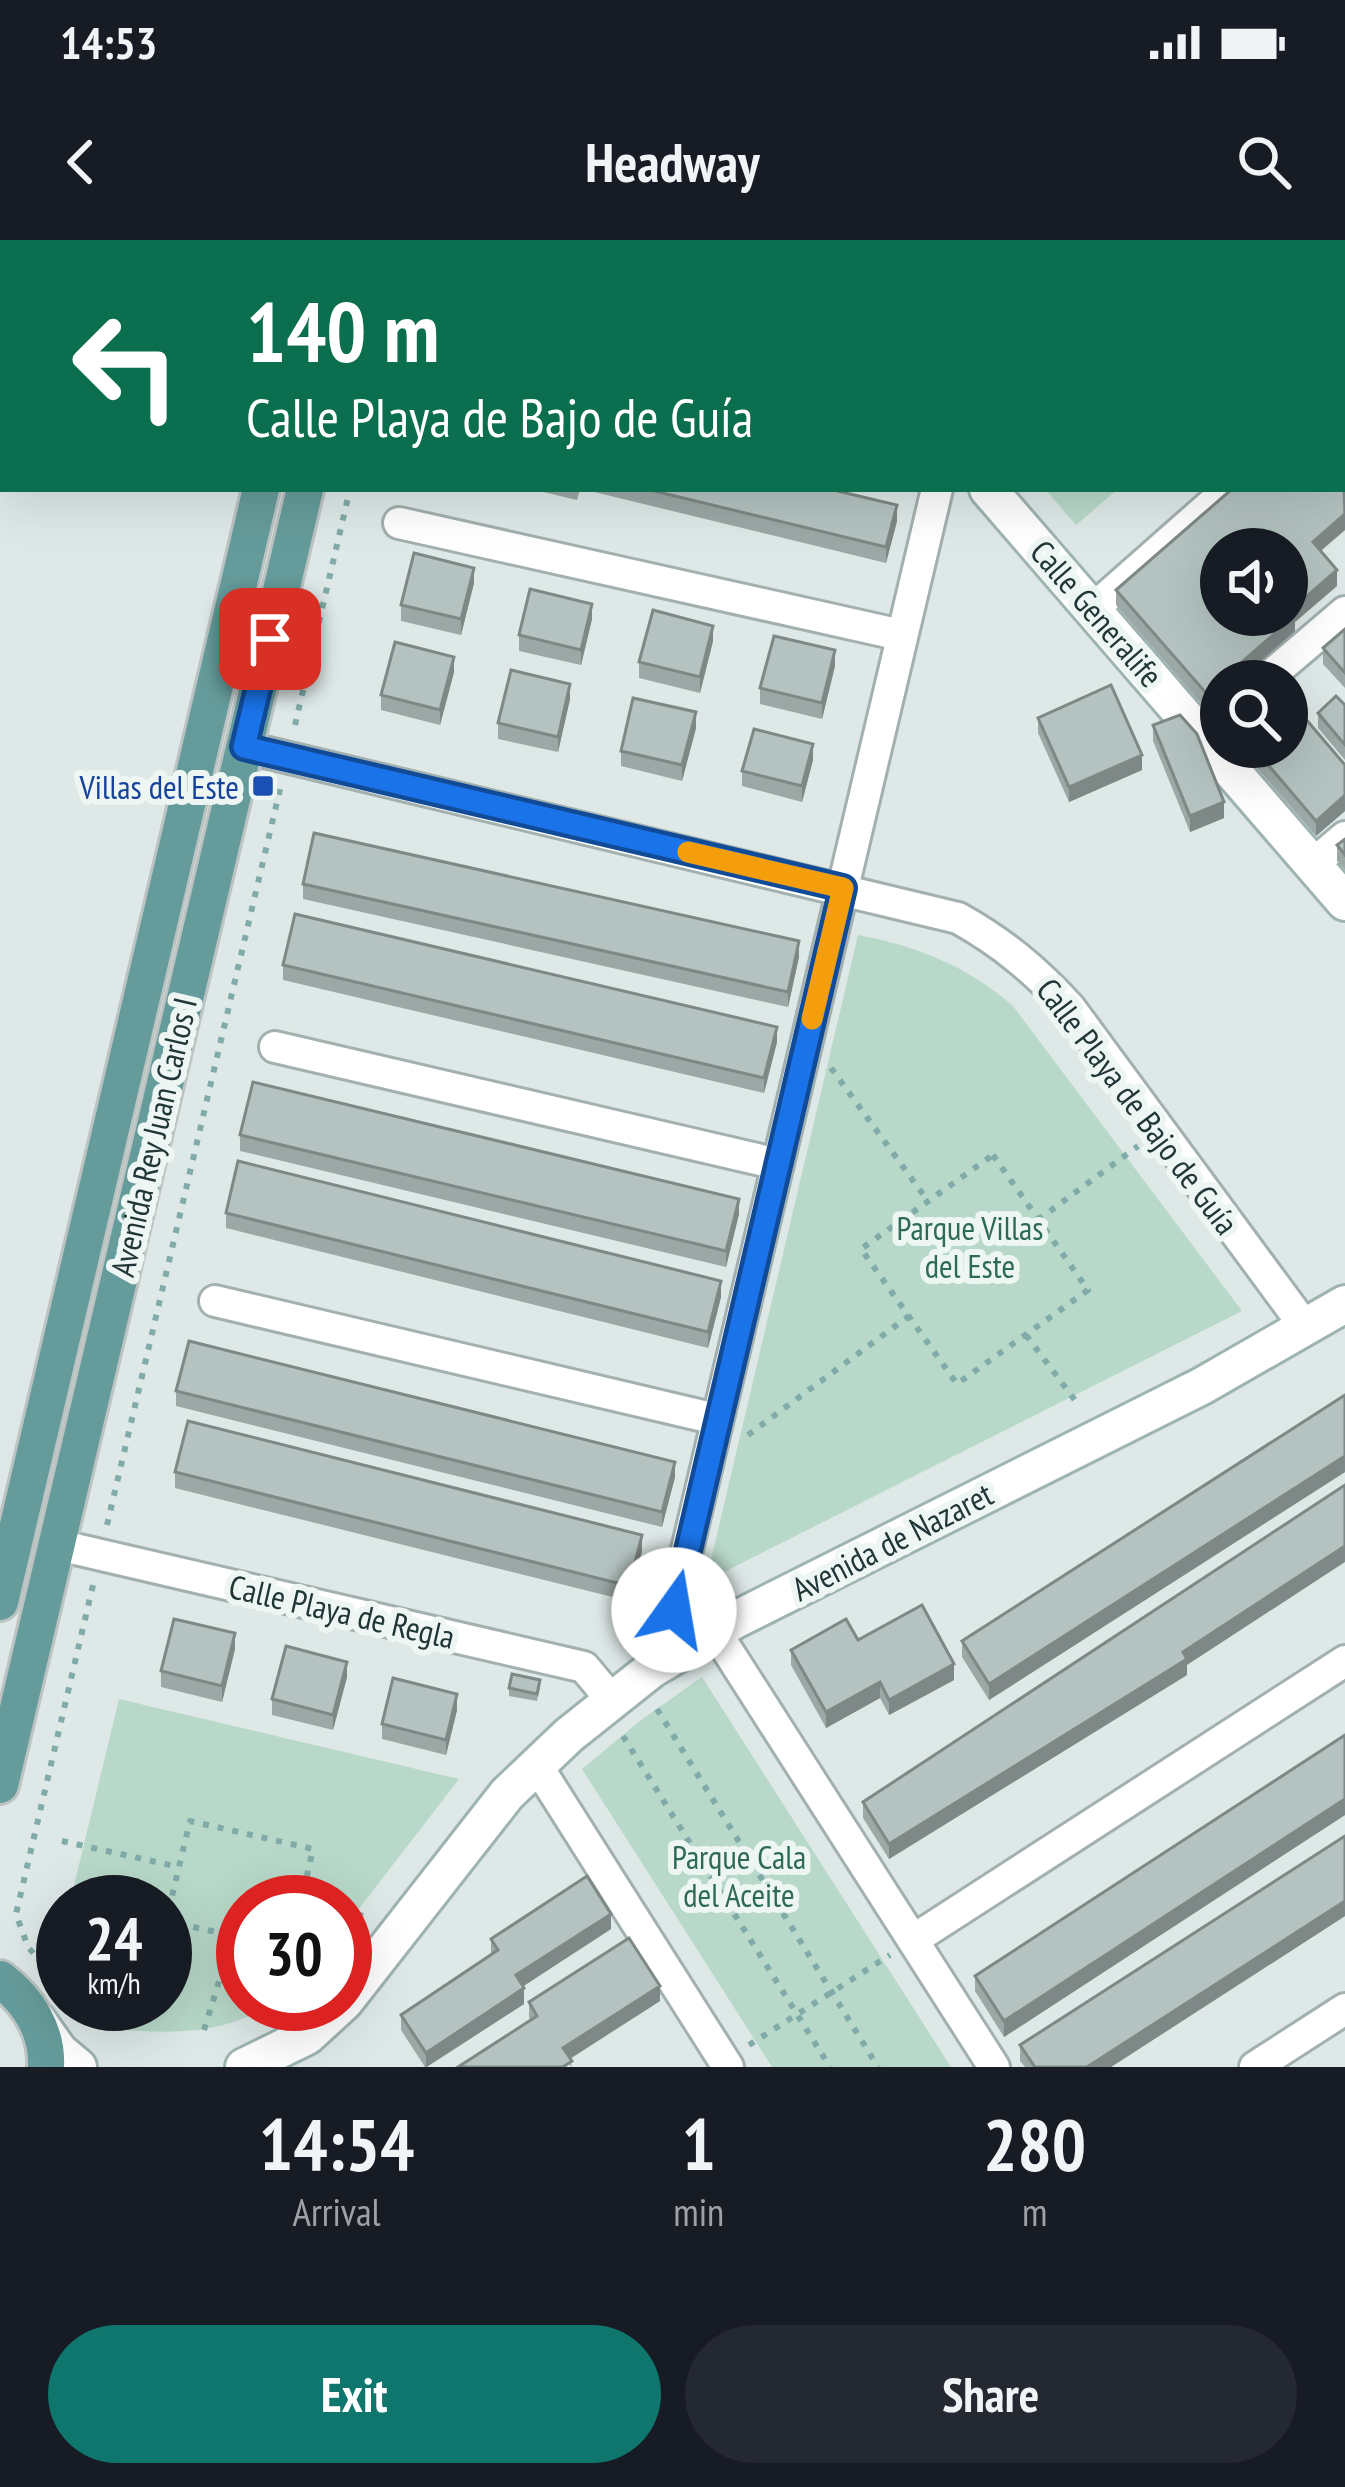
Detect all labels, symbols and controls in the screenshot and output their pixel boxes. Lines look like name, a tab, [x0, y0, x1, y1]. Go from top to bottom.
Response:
text: 14:53	[60, 13, 157, 71]
text: Headway	[585, 127, 760, 197]
icon: back	[48, 129, 114, 195]
icon: search	[1231, 129, 1297, 195]
text: 140 m	[246, 276, 439, 385]
icon: left	[48, 288, 204, 444]
text: Calle Playa de Bajo de Guía	[246, 382, 753, 452]
map controls	[1200, 528, 1308, 768]
button: sound	[1200, 528, 1308, 636]
street label: Calle Generalife	[1021, 531, 1173, 695]
pin	[219, 588, 321, 690]
icon: arrive	[237, 606, 303, 672]
button: search	[1200, 660, 1308, 768]
place label: Villas del Este	[78, 765, 239, 808]
marker: Villas del Este	[250, 773, 276, 799]
street label: Calle Playa de Bajo de Guía	[1028, 969, 1248, 1243]
street label: Avenida Rey Juan Carlos I	[100, 993, 206, 1281]
park label: Parque Villas del Este	[897, 1206, 1043, 1287]
street label: Avenida de Nazaret	[784, 1472, 1000, 1610]
position arrow	[611, 1547, 737, 1673]
street label: Calle Playa de Regla	[225, 1564, 459, 1658]
park label: Parque Cala del Aceite	[672, 1835, 806, 1916]
speed limit sign: 30	[216, 1875, 372, 2031]
text: 24	[85, 1899, 143, 1977]
text: km/h	[87, 1963, 141, 2002]
text: 14:54	[259, 2097, 415, 2190]
text: 1	[682, 2097, 716, 2190]
text: 280	[983, 2097, 1086, 2190]
text: Arrival	[293, 2186, 381, 2237]
text: min	[673, 2186, 724, 2237]
text: m	[1022, 2186, 1047, 2237]
button: Exit	[48, 2325, 661, 2463]
button: Share	[685, 2325, 1297, 2463]

